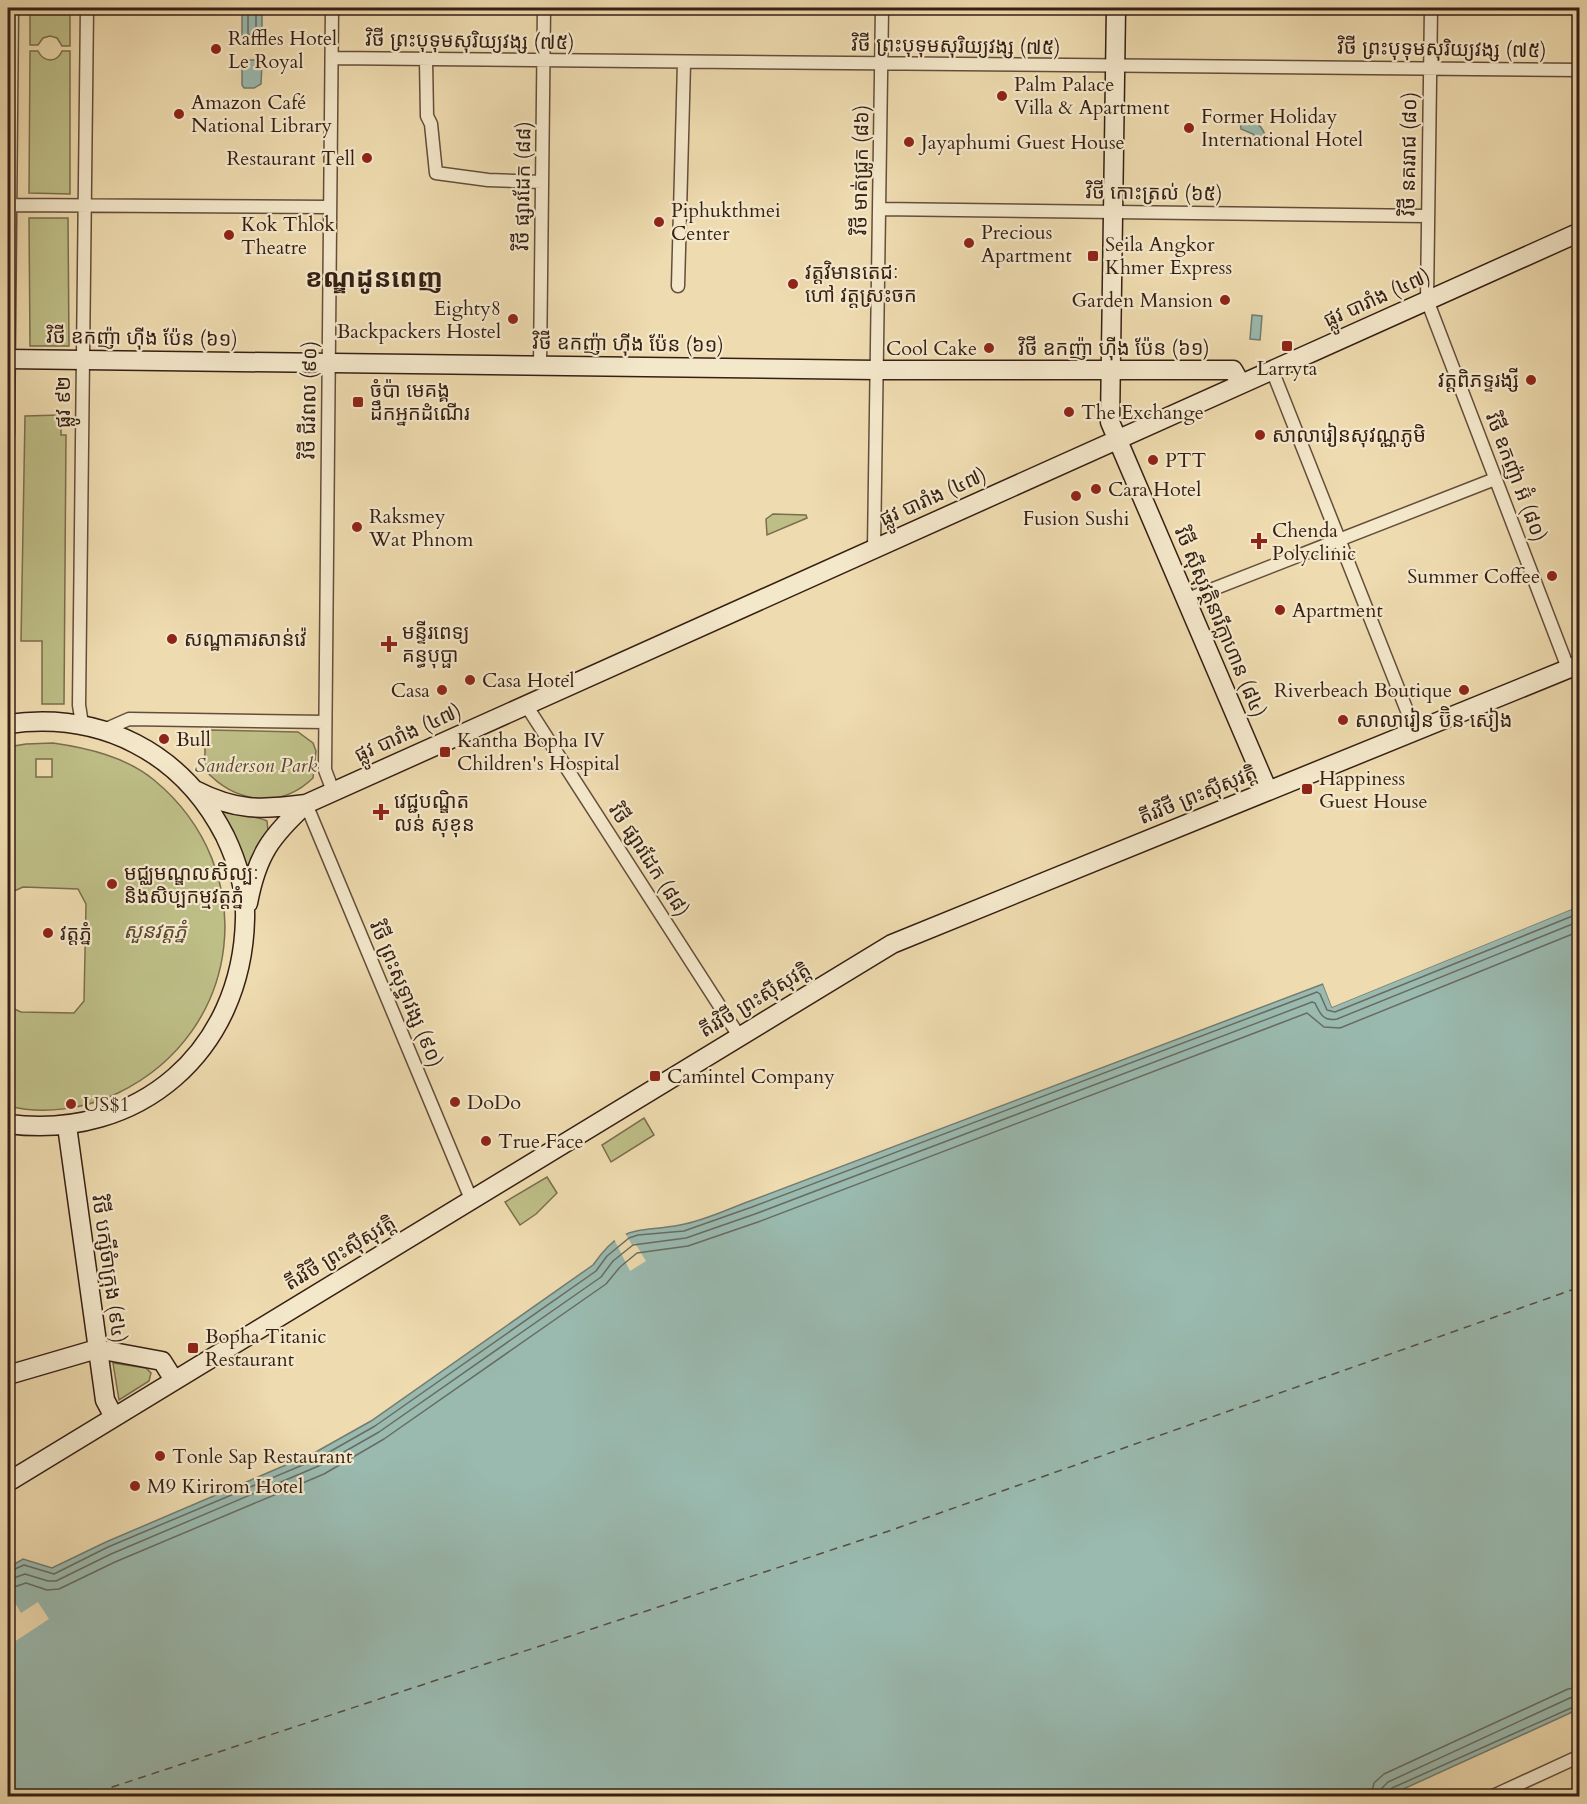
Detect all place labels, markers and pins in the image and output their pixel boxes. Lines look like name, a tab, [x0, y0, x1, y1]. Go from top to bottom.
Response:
place label: Raffles Hotel Le Royal	[228, 25, 337, 75]
marker: Raffles Hotel Le Royal	[209, 42, 223, 56]
place label: Palm Palace Villa & Apartment	[1014, 71, 1170, 121]
place label: Amazon Café National Library	[191, 89, 333, 139]
marker: Palm Palace Villa & Apartment	[995, 89, 1009, 103]
place label: Former Holiday International Hotel	[1201, 103, 1363, 153]
marker: Amazon Café National Library	[172, 107, 186, 121]
marker: Former Holiday International Hotel	[1182, 121, 1196, 135]
place label: Jayaphumi Guest House	[918, 129, 1125, 156]
marker: Jayaphumi Guest House	[902, 135, 916, 149]
place label: Restaurant Tell	[227, 145, 355, 172]
marker: Restaurant Tell	[360, 151, 374, 165]
place label: Piphukthmei Center	[671, 197, 781, 247]
place label: Kok Thlok Theatre	[241, 211, 335, 261]
marker: Piphukthmei Center	[652, 215, 666, 229]
place label: Precious Apartment	[981, 219, 1072, 269]
marker: Kok Thlok Theatre	[222, 228, 236, 242]
place label: Seila Angkor Khmer Express	[1105, 231, 1232, 281]
marker: Precious Apartment	[962, 236, 976, 250]
marker: Seila Angkor Khmer Express	[1086, 249, 1100, 263]
place label: វត្តវិមានតេជៈ ហៅ វត្តស្រះចក	[805, 259, 917, 309]
marker: វត្តវិមានតេជៈ ហៅ វត្តស្រះចក	[786, 277, 800, 291]
place label: Garden Mansion	[1071, 287, 1214, 314]
marker: Garden Mansion	[1218, 293, 1232, 307]
place label: Eighty8 Backpackers Hostel	[337, 295, 501, 345]
marker: Eighty8 Backpackers Hostel	[506, 312, 520, 326]
place label: Cool Cake	[886, 335, 977, 362]
marker: Larryta	[1280, 339, 1294, 353]
marker: Cool Cake	[982, 341, 996, 355]
place label: Larryta	[1257, 355, 1318, 382]
place label: វត្តពិភទ្ទរង្សី	[1438, 367, 1519, 394]
marker: វត្តពិភទ្ទរង្សី	[1524, 373, 1538, 387]
place label: ចំប៉ា មេគង្គ ដឹកអ្នកដំណើរ	[370, 377, 470, 427]
marker: ចំប៉ា មេគង្គ ដឹកអ្នកដំណើរ	[351, 395, 365, 409]
place label: The Exchange	[1081, 399, 1204, 426]
marker: The Exchange	[1062, 405, 1076, 419]
place label: សាលារៀនសុវណ្ណភូមិ	[1272, 422, 1426, 449]
marker: សាលារៀនសុវណ្ណភូមិ	[1253, 428, 1267, 442]
place label: PTT	[1165, 447, 1206, 474]
marker: PTT	[1146, 453, 1160, 467]
place label: Cara Hotel	[1108, 476, 1201, 503]
marker: Cara Hotel	[1089, 482, 1103, 496]
marker: Fusion Sushi	[1069, 489, 1083, 503]
place label: Raksmey Wat Phnom	[368, 503, 473, 553]
place label: Fusion Sushi	[1023, 505, 1130, 532]
place label: Chenda Polyclinic	[1272, 517, 1356, 567]
marker: Raksmey Wat Phnom	[350, 520, 364, 534]
marker: Chenda Polyclinic	[1250, 532, 1268, 550]
place label: Summer Coffee	[1407, 563, 1540, 590]
marker: Summer Coffee	[1545, 569, 1559, 583]
place label: Apartment	[1292, 597, 1383, 624]
marker: Apartment	[1273, 603, 1287, 617]
place label: មន្ទីរពេទ្យ គន្ធបុប្ផា	[402, 619, 470, 669]
place label: សណ្ឋាគារសាន់វ៉េ	[184, 626, 307, 653]
marker: សណ្ឋាគារសាន់វ៉េ	[165, 632, 179, 646]
marker: មន្ទីរពេទ្យ គន្ធបុប្ផា	[380, 635, 398, 653]
place label: Casa Hotel	[482, 667, 575, 694]
marker: Casa Hotel	[463, 673, 477, 687]
place label: Casa	[391, 677, 430, 704]
place label: Riverbeach Boutique	[1274, 677, 1452, 704]
marker: Casa	[435, 683, 449, 697]
marker: Riverbeach Boutique	[1457, 683, 1471, 697]
place label: សាលារៀន ប៊ិន សៀង	[1355, 705, 1513, 734]
marker: សាលារៀន ប៊ិន សៀង	[1336, 713, 1350, 727]
place label: Bull	[176, 726, 211, 753]
place label: Kantha Bopha IV Children's Hospital	[457, 727, 620, 777]
marker: Bull	[157, 732, 171, 746]
marker: Kantha Bopha IV Children's Hospital	[438, 745, 452, 759]
place label: Happiness Guest House	[1319, 765, 1428, 815]
marker: Happiness Guest House	[1300, 782, 1314, 796]
place label: វេជ្ជបណ្ឌិត លន់ សុខុន	[394, 788, 475, 838]
marker: វេជ្ជបណ្ឌិត លន់ សុខុន	[372, 803, 390, 821]
place label: មជ្ឈមណ្ឌលសិល្បៈ និងសិប្បកម្មវត្តភ្នំ	[124, 860, 259, 910]
marker: មជ្ឈមណ្ឌលសិល្បៈ និងសិប្បកម្មវត្តភ្នំ	[105, 877, 119, 891]
place label: វត្ដភ្នំ	[60, 920, 92, 947]
marker: វត្ដភ្នំ	[41, 926, 55, 940]
place label: Camintel Company	[667, 1063, 835, 1090]
marker: Camintel Company	[648, 1069, 662, 1083]
place label: DoDo	[467, 1089, 521, 1116]
place label: US$1	[83, 1091, 130, 1118]
marker: DoDo	[448, 1095, 462, 1109]
marker: US$1	[64, 1097, 78, 1111]
place label: True Face	[498, 1128, 584, 1155]
marker: True Face	[479, 1134, 493, 1148]
place label: Bopha Titanic Restaurant	[205, 1323, 326, 1373]
marker: Bopha Titanic Restaurant	[186, 1341, 200, 1355]
place label: Tonle Sap Restaurant	[172, 1443, 353, 1470]
marker: Tonle Sap Restaurant	[153, 1449, 167, 1463]
place label: M9 Kirirom Hotel	[147, 1473, 303, 1500]
marker: M9 Kirirom Hotel	[128, 1479, 142, 1493]

